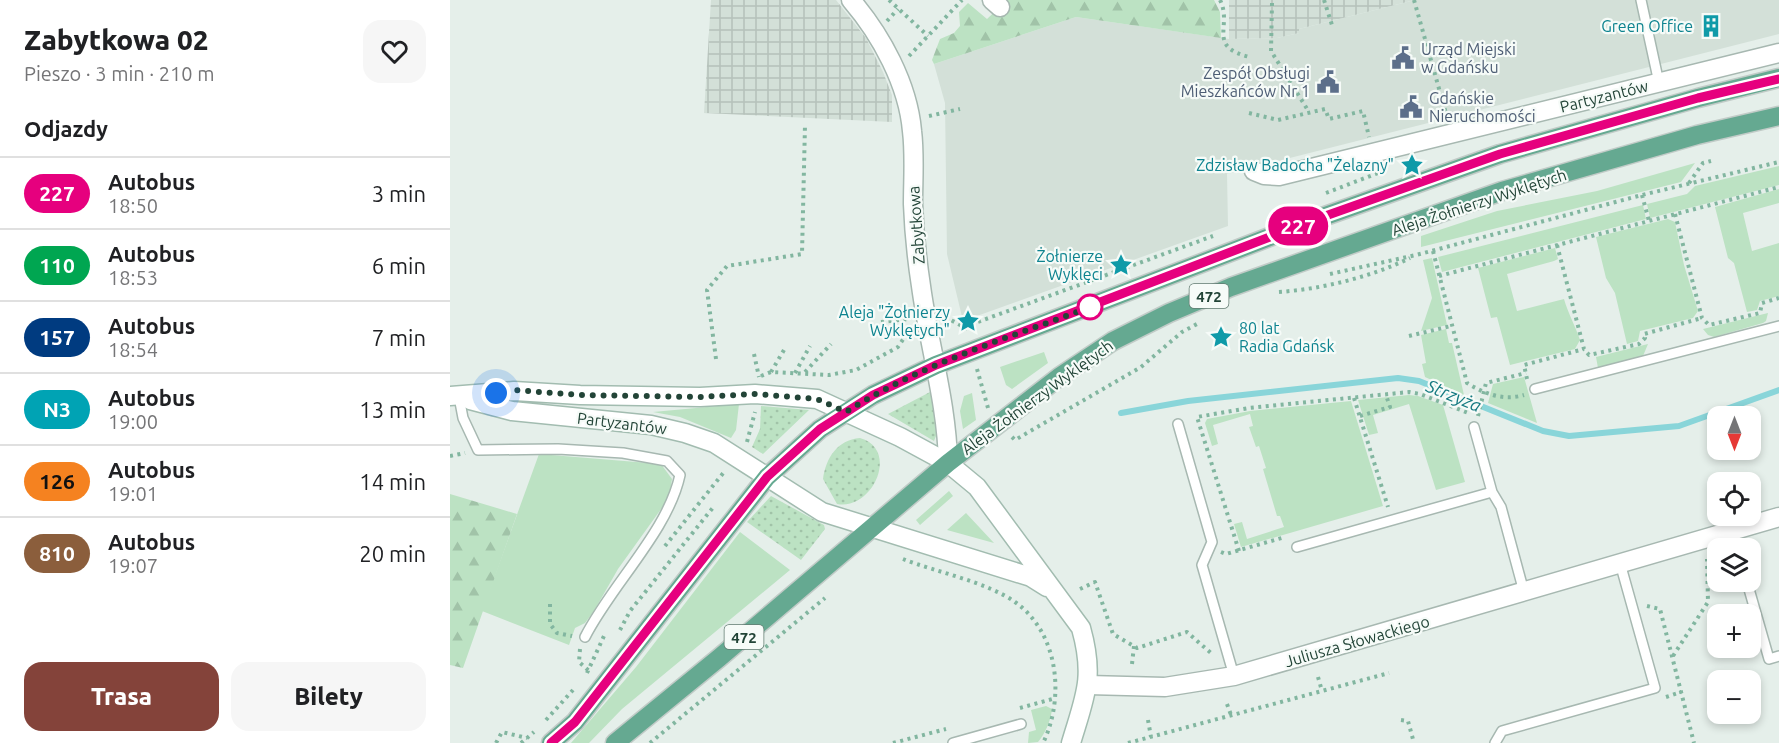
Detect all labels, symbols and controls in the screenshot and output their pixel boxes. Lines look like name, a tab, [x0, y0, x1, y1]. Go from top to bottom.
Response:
building icon: Green Office	[1698, 13, 1724, 39]
place label: Green Office	[1601, 17, 1693, 35]
button: heart	[363, 20, 426, 83]
text: Zabytkowa 02	[24, 24, 208, 55]
place label: Urząd Miejski w Gdańsku	[1421, 40, 1516, 76]
public building icon: Urząd Miejski w Gdańsku	[1390, 45, 1416, 71]
text: Pieszo · 3 min · 210 m	[24, 62, 214, 85]
place label: Zespół Obsługi Mieszkańców Nr 1	[1181, 64, 1310, 100]
public building icon: Zespół Obsługi Mieszkańców Nr 1	[1315, 69, 1341, 95]
street label: Partyzantów	[1558, 76, 1651, 116]
place label: Gdańskie Nieruchomości	[1429, 89, 1536, 125]
public building icon: Gdańskie Nieruchomości	[1398, 94, 1424, 120]
text: Odjazdy	[24, 116, 108, 141]
place icon: Zdzisław Badocha "Żelazny"	[1399, 152, 1425, 178]
place label: Zdzisław Badocha "Żelazny"	[1196, 156, 1394, 174]
street label: Aleja Żołnierzy Wyklętych	[1389, 165, 1569, 239]
text: Autobus	[108, 169, 195, 194]
text: 227	[39, 181, 75, 205]
text: 3 min	[372, 181, 426, 206]
street label: Zabytkowa	[904, 185, 928, 265]
text: 18:50	[108, 194, 158, 217]
line badge: 227	[1264, 206, 1332, 246]
text: 227	[1280, 214, 1316, 238]
text: Autobus	[108, 241, 195, 266]
place label: Żołnierze Wyklęci	[1036, 247, 1103, 283]
place icon: Żołnierze Wyklęci	[1108, 252, 1134, 278]
text: 110	[39, 253, 75, 277]
text: 6 min	[372, 253, 426, 278]
text: 18:53	[108, 266, 158, 289]
road number: 472	[1190, 284, 1228, 308]
unlabelled marker	[1077, 294, 1103, 320]
place label: Aleja "Żołnierzy Wyklętych"	[839, 303, 950, 339]
place icon: Aleja "Żołnierzy Wyklętych"	[955, 308, 981, 334]
text: Autobus	[108, 313, 195, 338]
place label: 80 lat Radia Gdańsk	[1239, 319, 1335, 355]
place icon: 80 lat Radia Gdańsk	[1208, 324, 1234, 350]
text: 157	[39, 325, 75, 349]
text: 7 min	[372, 325, 426, 350]
street label: Aleja Żołnierzy Wyklętych	[958, 336, 1116, 458]
text: 18:54	[108, 338, 158, 361]
water label: Strzyża	[1423, 375, 1485, 415]
your location	[481, 378, 511, 408]
text: Autobus	[108, 385, 195, 410]
text: N3	[43, 397, 71, 421]
text: 13 min	[359, 397, 426, 422]
north arrow	[1707, 406, 1761, 460]
map controls	[1707, 406, 1761, 724]
street label: Partyzantów	[576, 409, 669, 438]
text: 19:00	[108, 410, 158, 433]
text: Autobus	[108, 457, 195, 482]
text: 126	[39, 469, 75, 493]
text: 14 min	[359, 469, 426, 494]
button: locate	[1707, 472, 1761, 526]
text: 19:01	[108, 482, 158, 505]
text: Autobus	[108, 529, 195, 554]
button: layers	[1707, 538, 1761, 592]
text: 810	[39, 541, 75, 565]
text: 20 min	[359, 541, 426, 566]
text: 19:07	[108, 554, 158, 577]
button: +	[1707, 604, 1761, 658]
street label: Juliusza Słowackiego	[1283, 612, 1431, 670]
road number: 472	[724, 625, 764, 649]
button: Trasa	[24, 662, 219, 731]
button: Bilety	[231, 662, 426, 731]
button: −	[1707, 670, 1761, 724]

